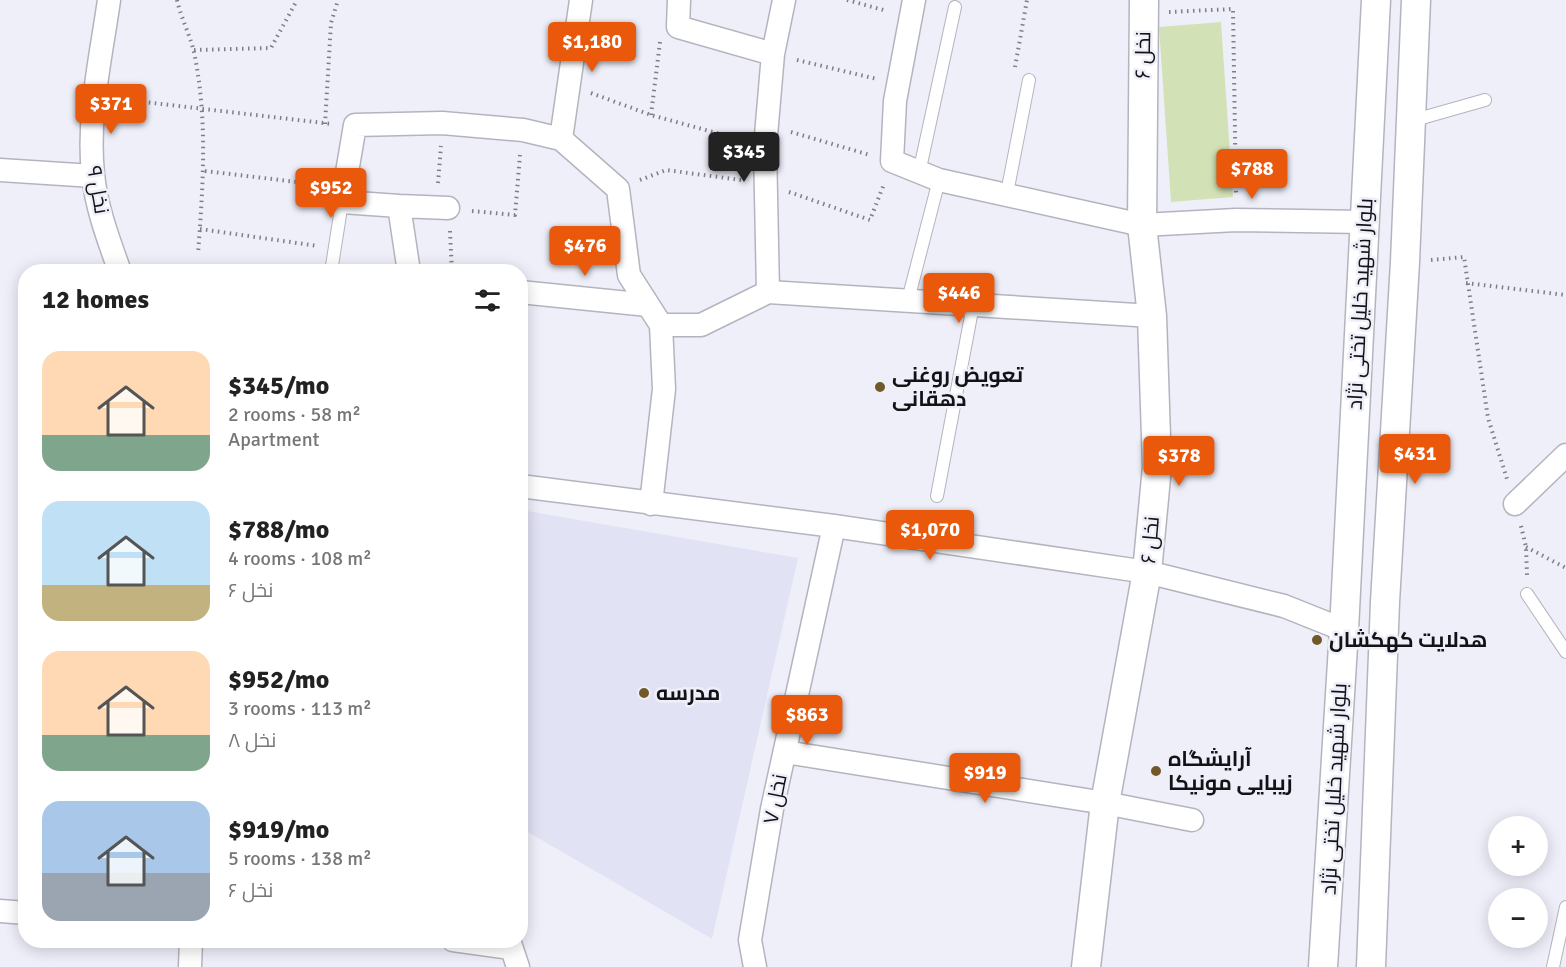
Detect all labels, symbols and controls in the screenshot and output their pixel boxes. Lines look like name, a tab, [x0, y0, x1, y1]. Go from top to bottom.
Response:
pin: $1,180	[543, 22, 641, 73]
text: $1,180	[562, 29, 622, 54]
street label: نخل ۶	[1130, 31, 1156, 79]
pin: $371	[75, 84, 147, 135]
text: $371	[89, 91, 133, 116]
pin: $345	[708, 132, 780, 183]
text: $345	[722, 139, 766, 164]
pin: $788	[1216, 149, 1288, 200]
text: $788	[1230, 156, 1274, 181]
street label: نخل ۹	[81, 164, 115, 216]
pin: $952	[295, 168, 367, 219]
text: $952	[309, 175, 353, 200]
street label: بلوار شهید خلیل تختی نژاد	[1341, 197, 1379, 411]
pin: $476	[549, 226, 621, 277]
text: $476	[563, 233, 607, 258]
pin: $446	[923, 273, 995, 324]
text: $446	[937, 280, 981, 305]
text: 12 homes	[42, 284, 149, 316]
icon: filters	[471, 284, 504, 317]
place label: تعویض روغنی دهقانی	[892, 362, 1025, 412]
text: $345/mo	[228, 370, 329, 402]
icon: home	[90, 375, 162, 447]
marker: تعویض روغنی دهقانی	[873, 380, 887, 394]
text: 2 rooms · 58 m²	[228, 402, 361, 427]
text: Apartment	[228, 427, 320, 452]
pin: $431	[1379, 434, 1451, 485]
pin: $378	[1143, 436, 1215, 487]
text: $431	[1393, 441, 1437, 466]
text: $378	[1157, 443, 1201, 468]
pin: $1,070	[881, 510, 979, 561]
text: $788/mo	[228, 514, 329, 546]
street label: نخل ۶	[1135, 515, 1165, 565]
text: $1,070	[900, 517, 960, 542]
icon: home	[90, 525, 162, 597]
text: 4 rooms · 108 m²	[228, 546, 372, 571]
text: نخل ۶	[228, 578, 273, 603]
place label: هدلایت کهکشان	[1329, 627, 1487, 653]
marker: هدلایت کهکشان	[1310, 633, 1324, 647]
text: $952/mo	[228, 664, 329, 696]
icon: home	[90, 675, 162, 747]
place label: مدرسه	[656, 680, 720, 706]
street label: بلوار شهید خلیل تختی نژاد	[1315, 682, 1353, 896]
marker: مدرسه	[637, 686, 651, 700]
pin: $863	[771, 695, 843, 746]
text: 3 rooms · 113 m²	[228, 696, 372, 721]
text: $863	[785, 702, 829, 727]
text: نخل ۸	[228, 728, 276, 753]
place label: آرایشگاه زیبایی مونیکا	[1168, 746, 1293, 796]
pin: $919	[949, 753, 1021, 804]
text: $919	[963, 760, 1007, 785]
marker: آرایشگاه زیبایی مونیکا	[1149, 764, 1163, 778]
street label: نخل ۷	[757, 772, 793, 826]
text: $919/mo	[228, 814, 329, 846]
map controls	[1488, 816, 1548, 948]
button: +	[1488, 816, 1548, 876]
icon: home	[90, 825, 162, 897]
text: 5 rooms · 138 m²	[228, 846, 372, 871]
text: نخل ۶	[228, 878, 273, 903]
button: −	[1488, 888, 1548, 948]

